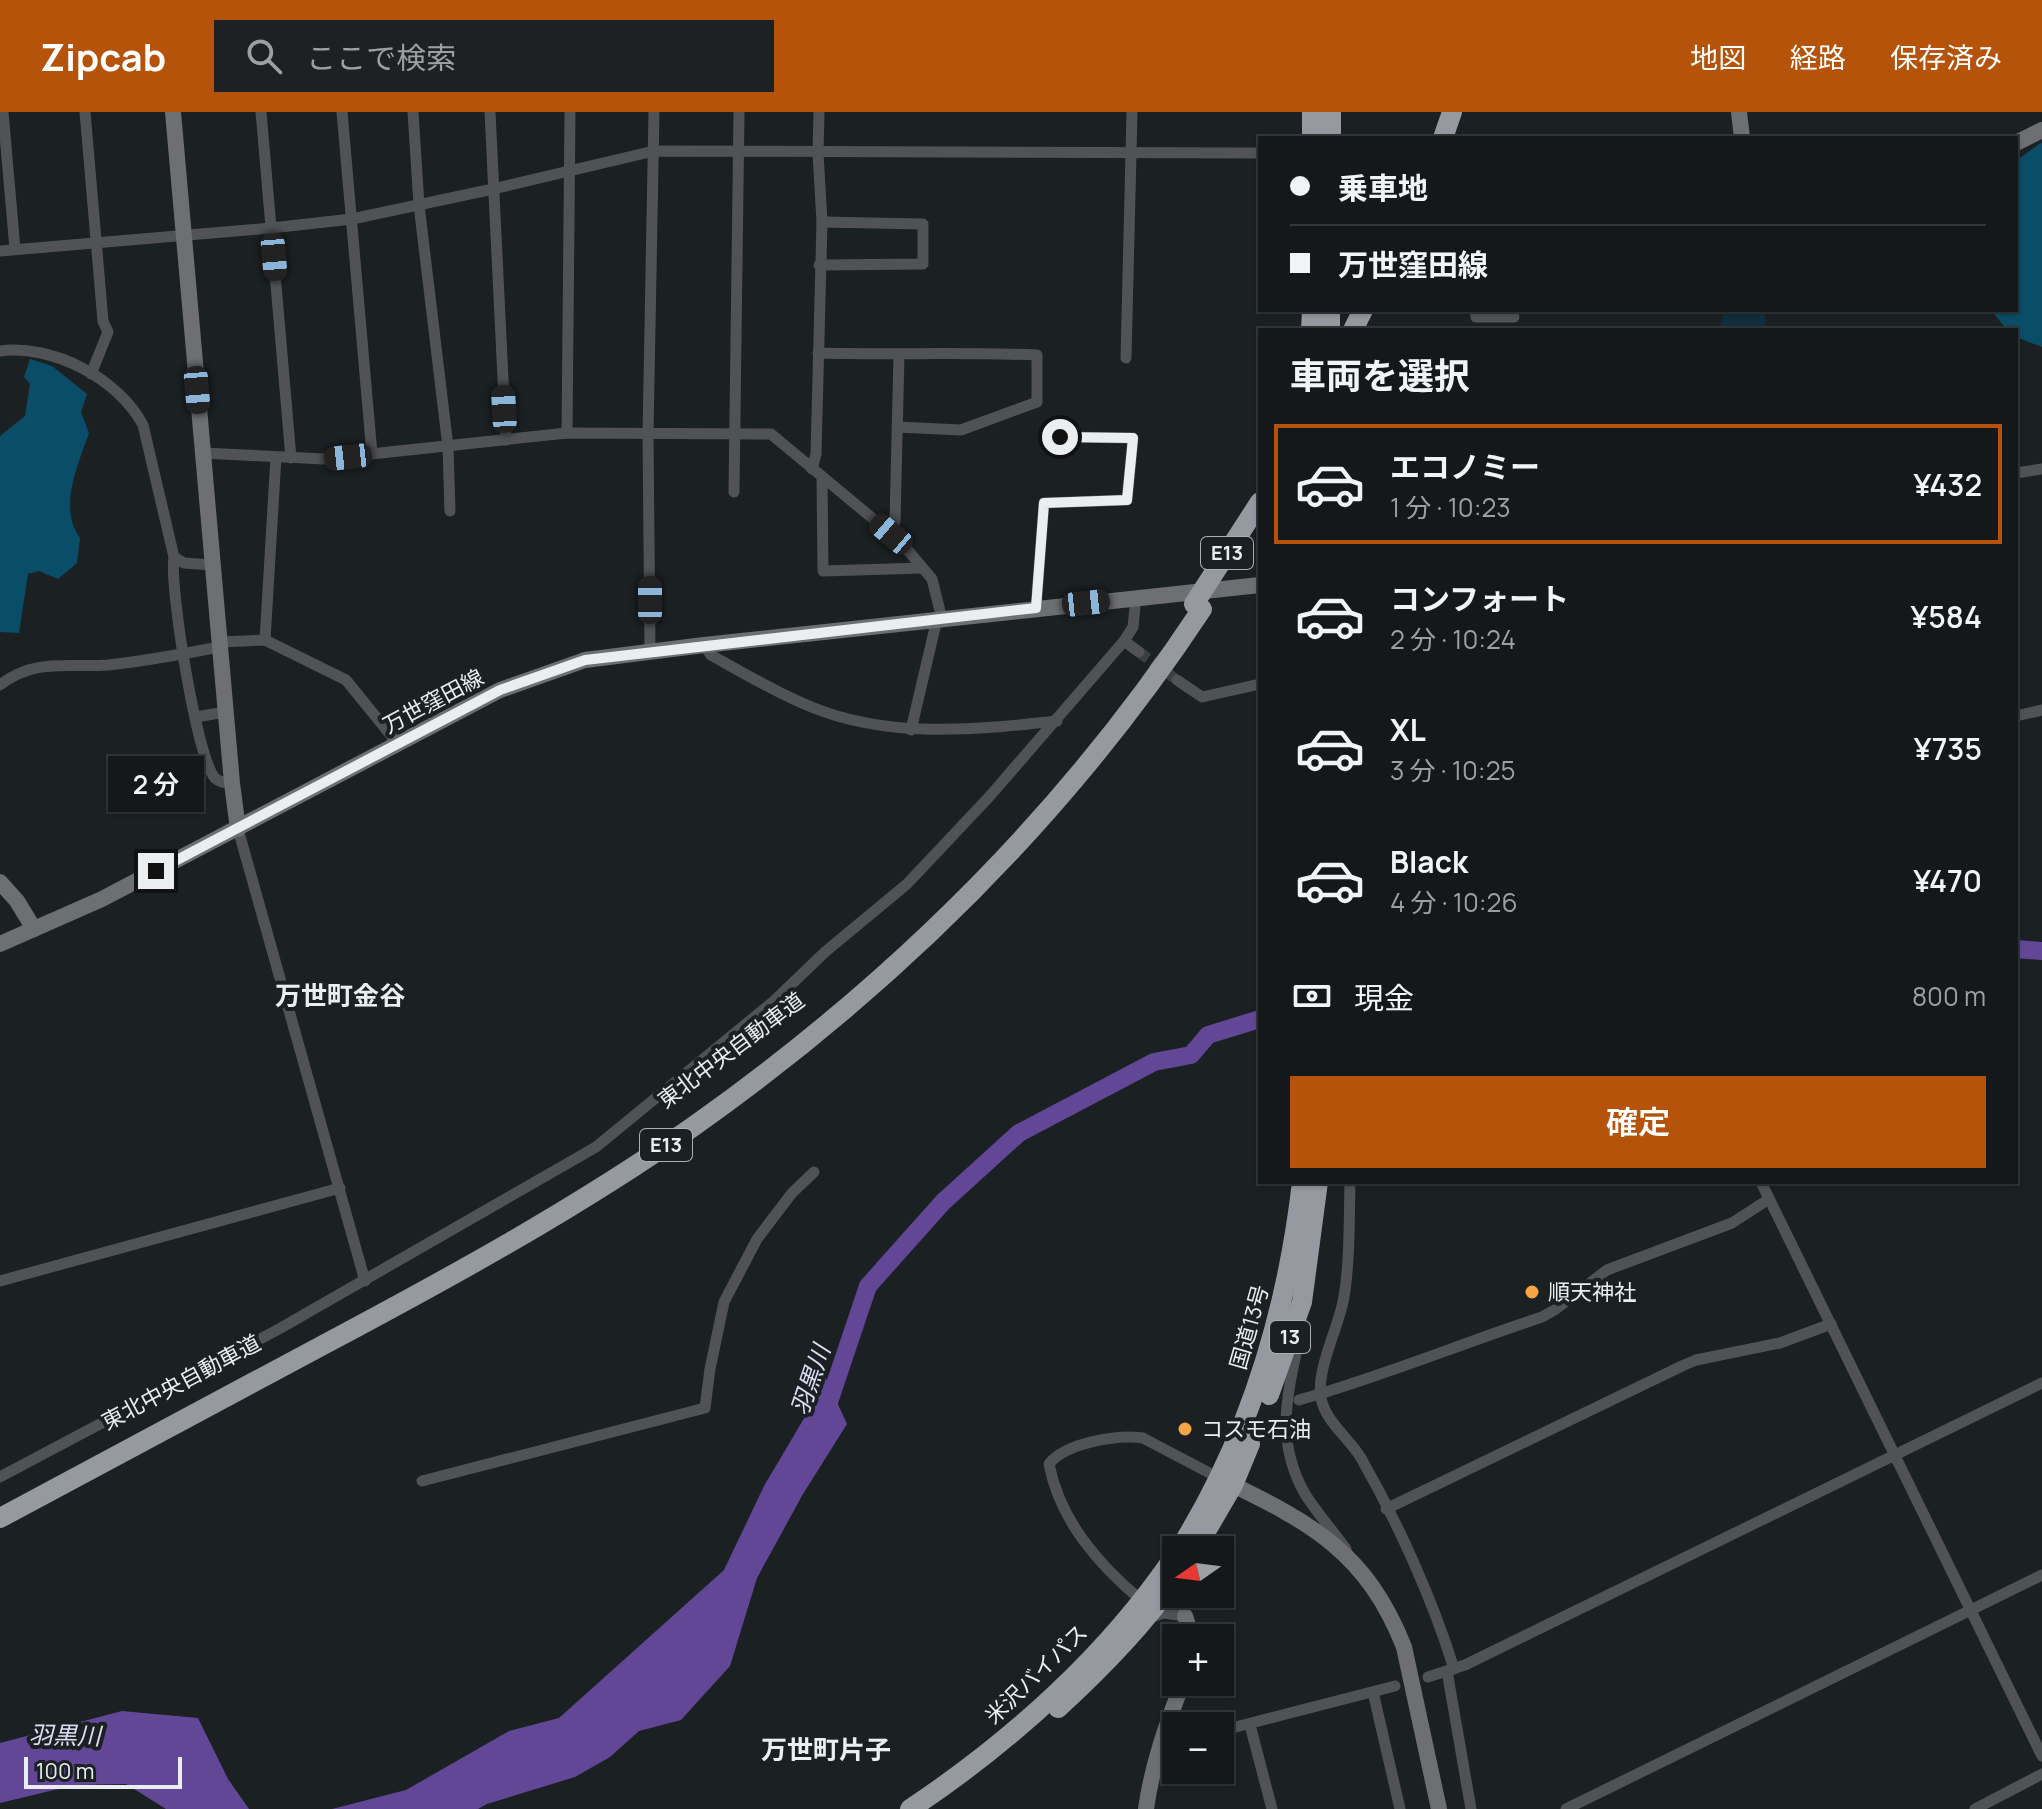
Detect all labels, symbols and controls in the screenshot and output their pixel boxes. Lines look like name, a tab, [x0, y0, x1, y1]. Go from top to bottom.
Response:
search box	[214, 20, 774, 92]
text: Zipcab	[40, 30, 166, 82]
icon: search	[242, 34, 286, 78]
text: ここで検索	[306, 37, 456, 78]
text: 地図	[1690, 38, 1746, 76]
text: 経路	[1790, 38, 1846, 76]
text: 保存済み	[1890, 38, 2002, 76]
text: 乗車地	[1338, 167, 1428, 208]
car	[260, 232, 288, 282]
text: 万世窪田線	[1338, 244, 1488, 285]
text: 車両を選択	[1290, 351, 1470, 400]
car	[183, 365, 211, 415]
car	[491, 384, 517, 434]
route start	[1042, 419, 1078, 455]
car	[323, 443, 373, 471]
text: エコノミー	[1390, 446, 1540, 487]
icon: car	[1294, 448, 1366, 520]
text: ¥432	[1913, 464, 1982, 505]
text: 1 分 · 10:23	[1390, 489, 1511, 525]
car	[865, 509, 917, 559]
road number: E13	[1201, 537, 1253, 569]
car	[638, 576, 662, 624]
text: コンフォート	[1390, 578, 1569, 619]
icon: car	[1294, 580, 1366, 652]
car	[1061, 589, 1111, 617]
text: ¥584	[1911, 596, 1982, 637]
text: 2 分 · 10:24	[1390, 621, 1516, 657]
street label: 万世窪田線	[377, 662, 489, 740]
text: XL	[1390, 709, 1426, 750]
icon: car	[1294, 712, 1366, 784]
text: ¥735	[1914, 728, 1982, 769]
text: 3 分 · 10:25	[1390, 752, 1515, 788]
callout: 2 分	[108, 755, 204, 811]
text: 2 分	[133, 766, 179, 802]
text: Black	[1390, 841, 1468, 882]
icon: car	[1294, 844, 1366, 916]
route end	[138, 853, 174, 889]
text: ¥470	[1913, 860, 1982, 901]
text: 4 分 · 10:26	[1390, 884, 1518, 920]
icon: cash	[1290, 974, 1334, 1018]
district label: 万世町金谷	[275, 977, 405, 1013]
text: 現金	[1354, 977, 1414, 1018]
text: 800 m	[1912, 978, 1986, 1014]
street label: 東北中央自動車道	[652, 985, 810, 1115]
button: 確定	[1290, 1076, 1986, 1168]
road number: E13	[640, 1129, 692, 1161]
place label: 順天神社	[1548, 1277, 1636, 1307]
street label: 国道13号	[1223, 1281, 1275, 1373]
marker: 順天神社	[1523, 1283, 1541, 1301]
road number: 13	[1270, 1321, 1310, 1353]
street label: 東北中央自動車道	[96, 1327, 266, 1437]
water label: 羽黒川	[782, 1337, 838, 1419]
place label: コスモ石油	[1201, 1414, 1311, 1444]
marker: コスモ石油	[1176, 1420, 1194, 1438]
north arrow	[1162, 1536, 1234, 1608]
map controls	[1162, 1536, 1234, 1784]
street label: 米沢バイパス	[978, 1618, 1094, 1730]
button: +	[1162, 1624, 1234, 1696]
button: −	[1162, 1712, 1234, 1784]
water label: 羽黒川	[29, 1717, 104, 1752]
district label: 万世町片子	[761, 1731, 891, 1767]
scale bar	[24, 1753, 182, 1789]
text: 100 m	[36, 1756, 94, 1786]

